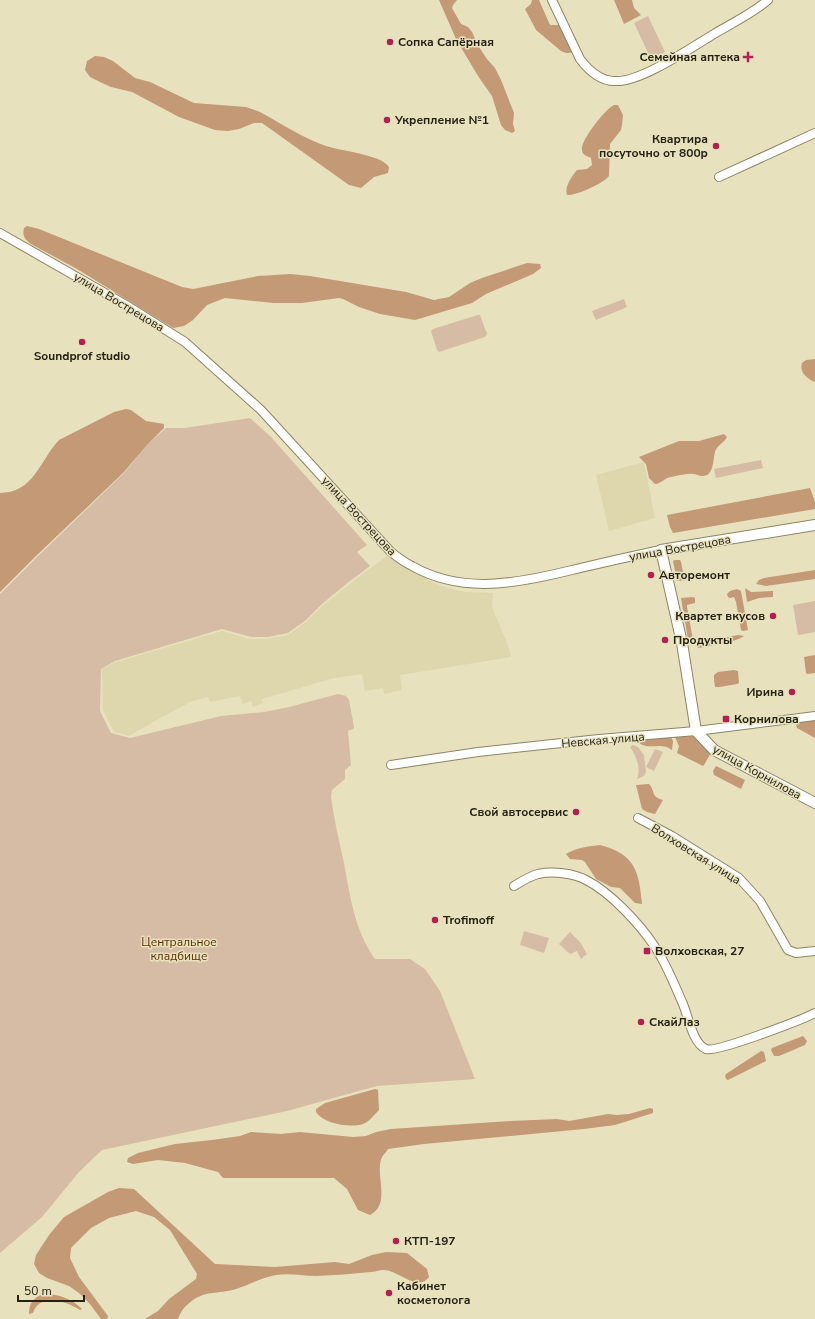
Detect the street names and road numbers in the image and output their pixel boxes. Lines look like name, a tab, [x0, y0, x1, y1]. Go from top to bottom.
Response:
street label: улица Вострецова	[71, 269, 167, 335]
street label: улица Вострецова	[318, 473, 400, 559]
street label: улица Вострецова	[628, 531, 732, 565]
street label: Невская улица	[561, 728, 645, 752]
street label: улица Корнилова	[710, 741, 804, 803]
street label: Волховская улица	[648, 820, 744, 888]

